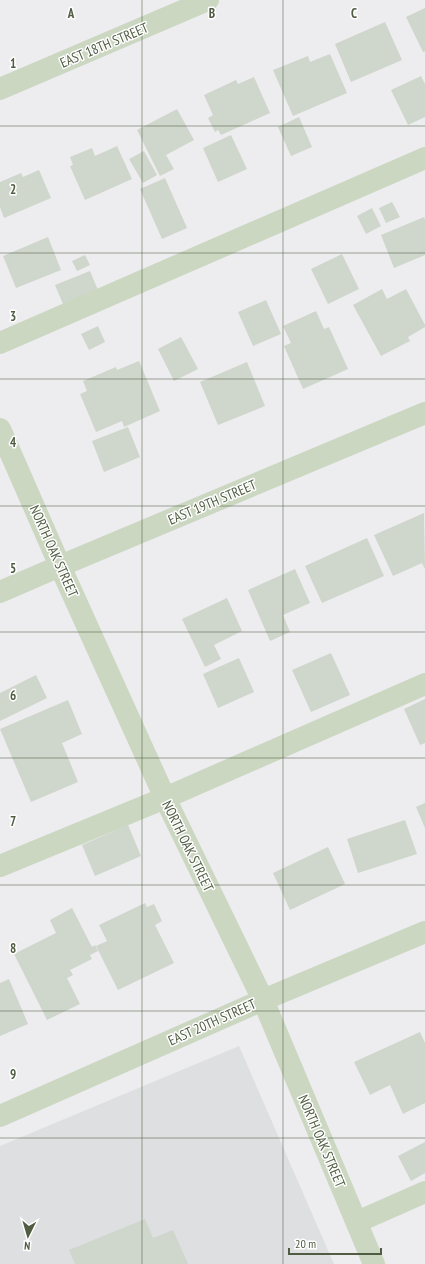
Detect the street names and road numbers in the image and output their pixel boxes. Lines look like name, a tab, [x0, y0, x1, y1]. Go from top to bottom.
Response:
street label: EAST 18TH STREET	[57, 18, 151, 72]
street label: EAST 19TH STREET	[165, 475, 259, 529]
street label: NORTH OAK STREET	[26, 502, 83, 600]
street label: NORTH OAK STREET	[158, 798, 218, 895]
street label: EAST 20TH STREET	[165, 994, 259, 1049]
street label: NORTH OAK STREET	[294, 1092, 350, 1191]

